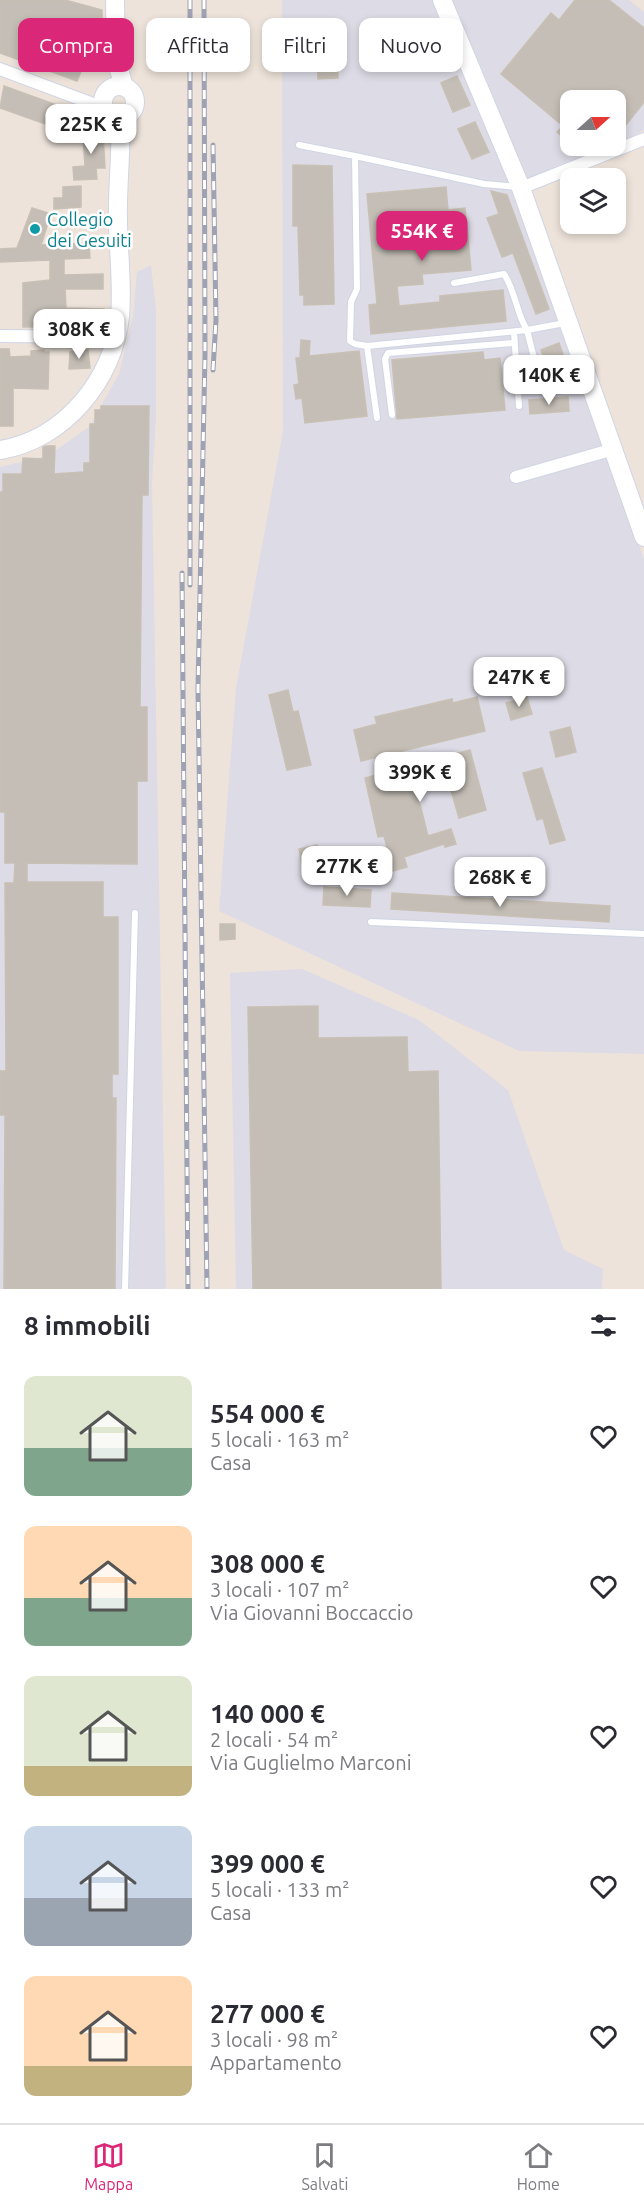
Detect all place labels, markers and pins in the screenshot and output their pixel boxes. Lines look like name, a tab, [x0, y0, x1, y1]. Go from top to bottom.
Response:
pin: 225K €	[42, 104, 140, 155]
place label: Collegio dei Gesuiti	[47, 209, 132, 250]
pin: 554K €	[373, 211, 471, 262]
marker: Collegio dei Gesuiti	[28, 222, 42, 236]
pin: 308K €	[30, 309, 128, 360]
pin: 140K €	[500, 355, 598, 406]
pin: 247K €	[470, 657, 568, 708]
pin: 399K €	[371, 752, 469, 803]
pin: 277K €	[298, 846, 396, 897]
pin: 268K €	[451, 857, 549, 908]

